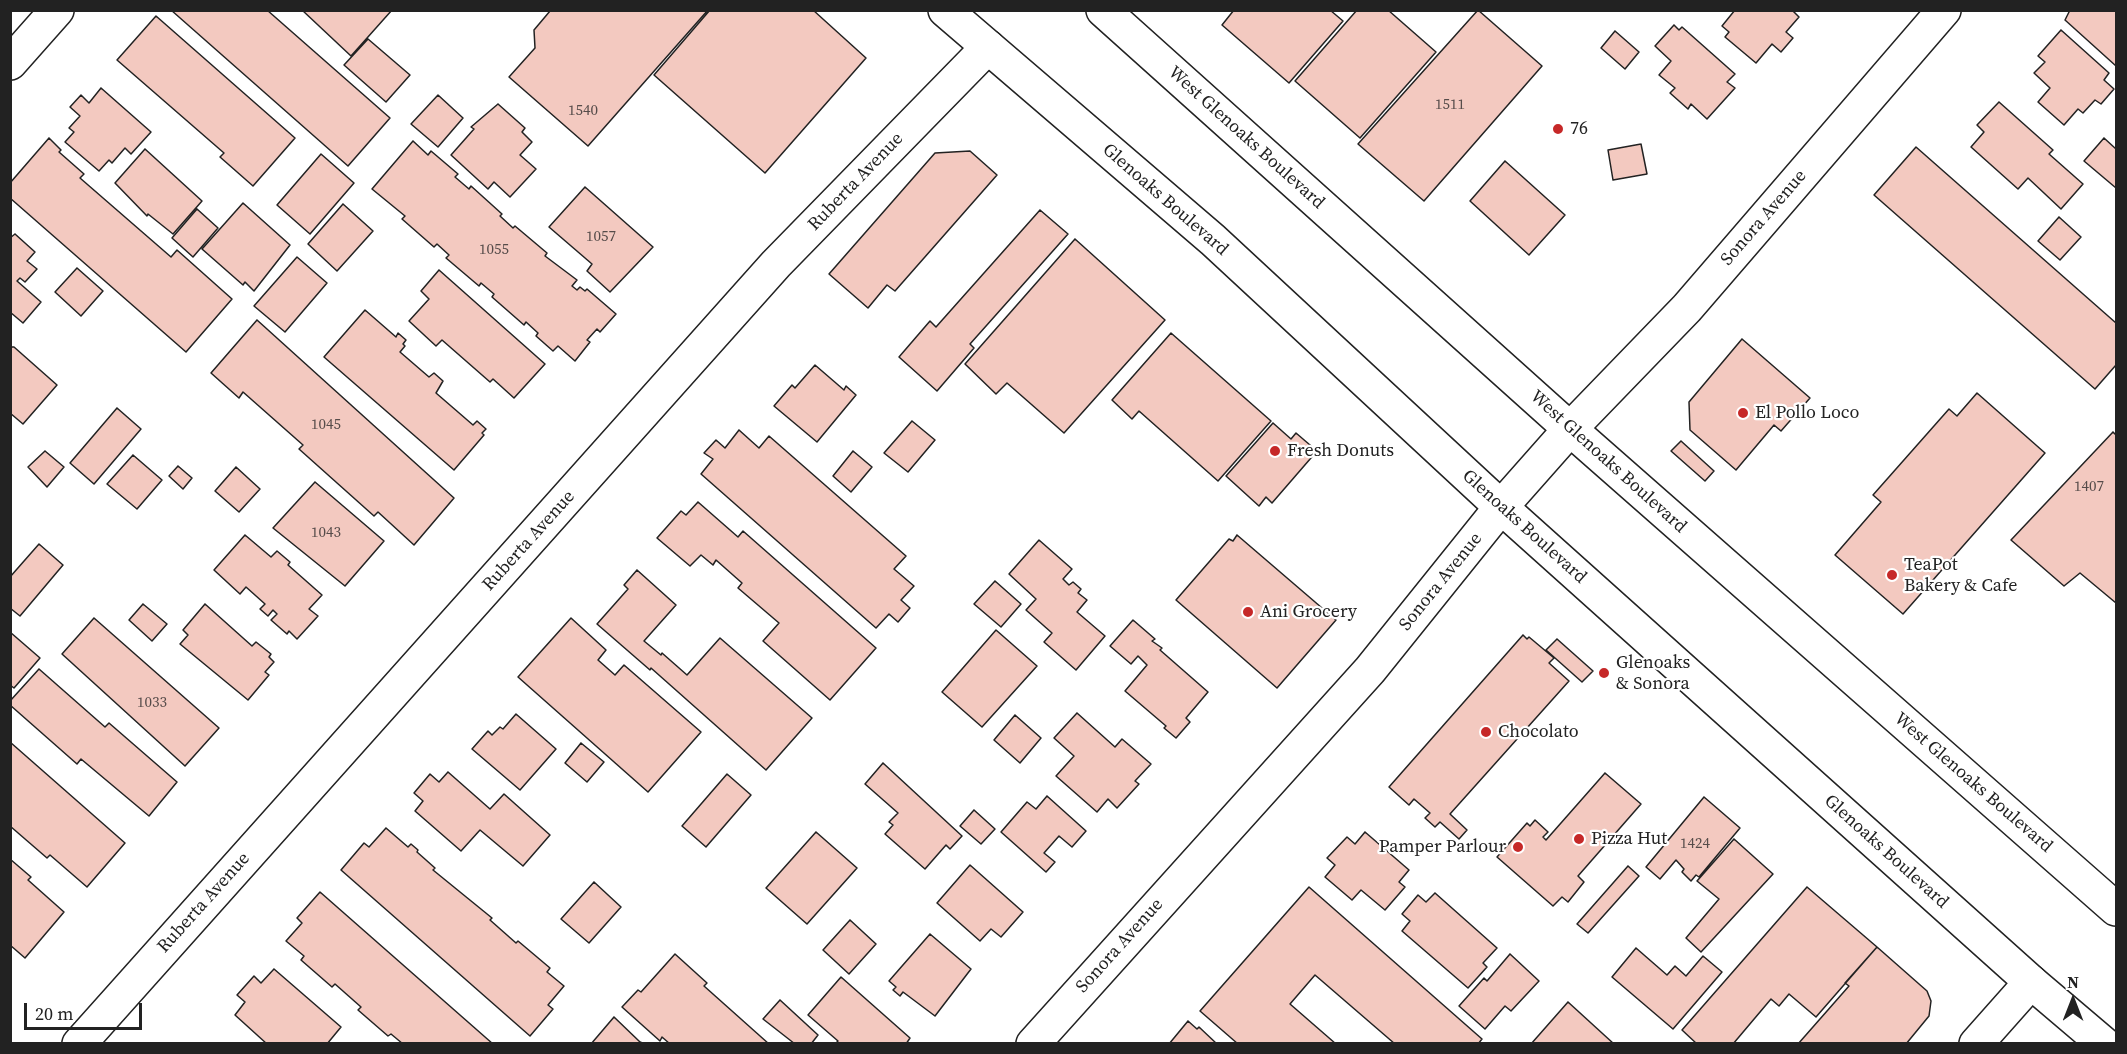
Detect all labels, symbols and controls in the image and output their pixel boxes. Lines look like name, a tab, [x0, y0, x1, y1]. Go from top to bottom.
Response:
street label: West Glenoaks Boulevard	[1163, 62, 1329, 214]
house number: 1511	[1435, 96, 1465, 114]
house number: 1540	[568, 102, 598, 120]
place label: 76	[1570, 118, 1588, 140]
marker: 76	[1551, 122, 1565, 136]
street label: Ruberta Avenue	[804, 129, 908, 235]
street label: Glenoaks Boulevard	[1098, 139, 1232, 261]
street label: Sonora Avenue	[1717, 166, 1811, 270]
house number: 1057	[586, 228, 616, 246]
house number: 1055	[479, 241, 509, 259]
street label: West Glenoaks Boulevard	[1525, 386, 1691, 538]
place label: El Pollo Loco	[1755, 402, 1859, 424]
marker: El Pollo Loco	[1736, 406, 1750, 420]
house number: 1045	[311, 416, 341, 434]
place label: Fresh Donuts	[1287, 440, 1394, 462]
marker: Fresh Donuts	[1268, 444, 1282, 458]
street label: Glenoaks Boulevard	[1457, 465, 1591, 589]
house number: 1407	[2074, 478, 2104, 496]
street label: Ruberta Avenue	[478, 486, 580, 596]
house number: 1043	[311, 524, 341, 542]
street label: Sonora Avenue	[1395, 529, 1487, 635]
place label: TeaPot Bakery & Cafe	[1904, 554, 2017, 596]
marker: TeaPot Bakery & Cafe	[1885, 568, 1899, 582]
place label: Ani Grocery	[1260, 601, 1357, 623]
marker: Ani Grocery	[1241, 605, 1255, 619]
place label: Glenoaks & Sonora	[1616, 652, 1690, 694]
marker: Glenoaks & Sonora	[1597, 666, 1611, 680]
house number: 1033	[137, 694, 167, 712]
street label: West Glenoaks Boulevard	[1889, 708, 2057, 858]
place label: Chocolato	[1498, 721, 1579, 743]
marker: Chocolato	[1479, 725, 1493, 739]
street label: Glenoaks Boulevard	[1819, 790, 1953, 914]
place label: Pizza Hut	[1591, 828, 1667, 850]
marker: Pizza Hut	[1572, 832, 1586, 846]
house number: 1424	[1680, 835, 1710, 853]
place label: Pamper Parlour	[1379, 836, 1506, 858]
marker: Pamper Parlour	[1511, 840, 1525, 854]
street label: Ruberta Avenue	[153, 848, 255, 958]
street label: Sonora Avenue	[1072, 894, 1168, 998]
north arrow	[2043, 970, 2103, 1030]
text: N	[2067, 971, 2079, 993]
scale bar	[27, 991, 146, 1029]
text: 20 m	[35, 1001, 73, 1026]

